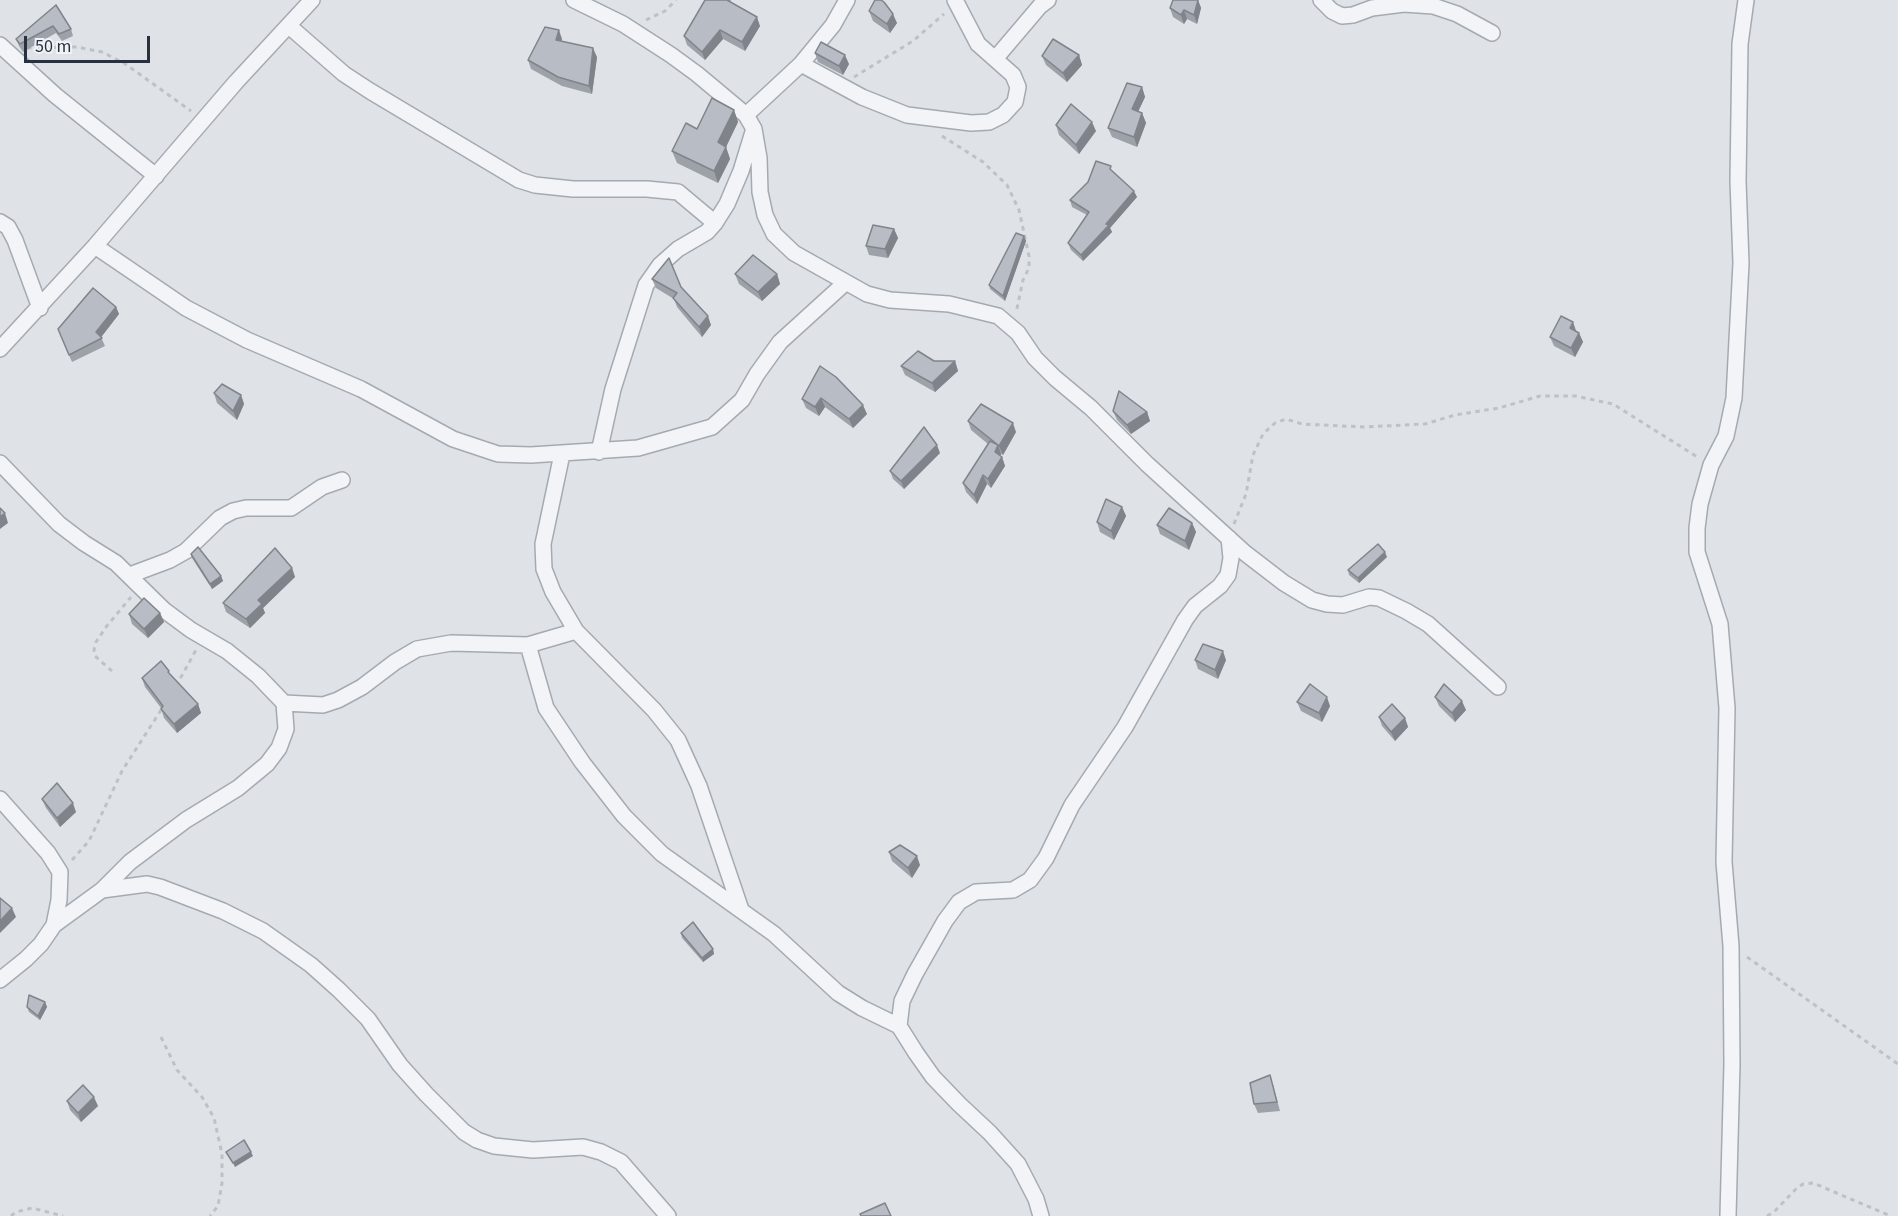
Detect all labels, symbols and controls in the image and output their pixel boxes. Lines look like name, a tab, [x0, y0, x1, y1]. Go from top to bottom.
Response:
scale bar	[27, 24, 153, 62]
text: 50 m	[35, 34, 71, 59]

